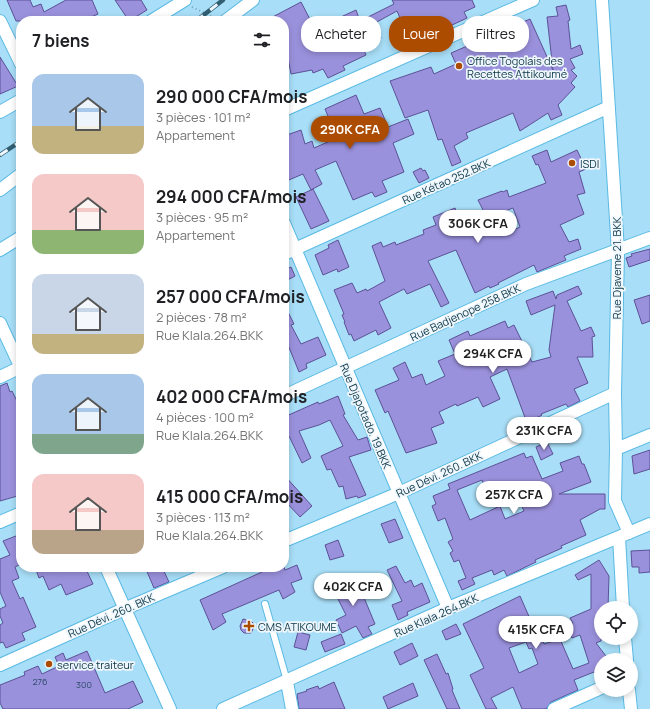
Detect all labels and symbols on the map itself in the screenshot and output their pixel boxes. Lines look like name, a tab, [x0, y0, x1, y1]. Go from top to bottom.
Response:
place label: Office Togolais des Recettes Attikoumé	[467, 53, 568, 81]
marker: Office Togolais des Recettes Attikoumé	[454, 61, 464, 71]
pin: 290K CFA	[309, 116, 391, 150]
street label: Rue Kétao 252.BKK	[399, 155, 493, 207]
place label: ISDI	[580, 156, 599, 171]
marker: ISDI	[567, 158, 577, 168]
pin: 306K CFA	[437, 210, 519, 244]
street label: Rue Djaveme 21. BKK	[609, 216, 624, 319]
street label: Rue Badjenope 258.BKK	[407, 280, 523, 344]
pin: 294K CFA	[452, 340, 534, 374]
street label: Rue Djapotado. 19.BKK	[337, 361, 395, 471]
pin: 231K CFA	[503, 417, 585, 451]
street label: Rue Dévi. 260. BKK	[393, 447, 485, 501]
pin: 257K CFA	[473, 481, 555, 515]
pin: 402K CFA	[312, 573, 394, 607]
street label: Rue Dévi. 260. BKK	[65, 589, 157, 641]
street label: Rue Klala.264.BKK	[392, 590, 481, 640]
pin: 415K CFA	[495, 616, 577, 650]
place label: CMS ATIKOUME	[258, 619, 337, 634]
marker: CMS ATIKOUME	[243, 620, 255, 632]
place label: service traiteur	[57, 657, 134, 672]
marker: service traiteur	[44, 659, 54, 669]
house number: 276	[32, 675, 48, 688]
house number: 300	[76, 678, 92, 691]

